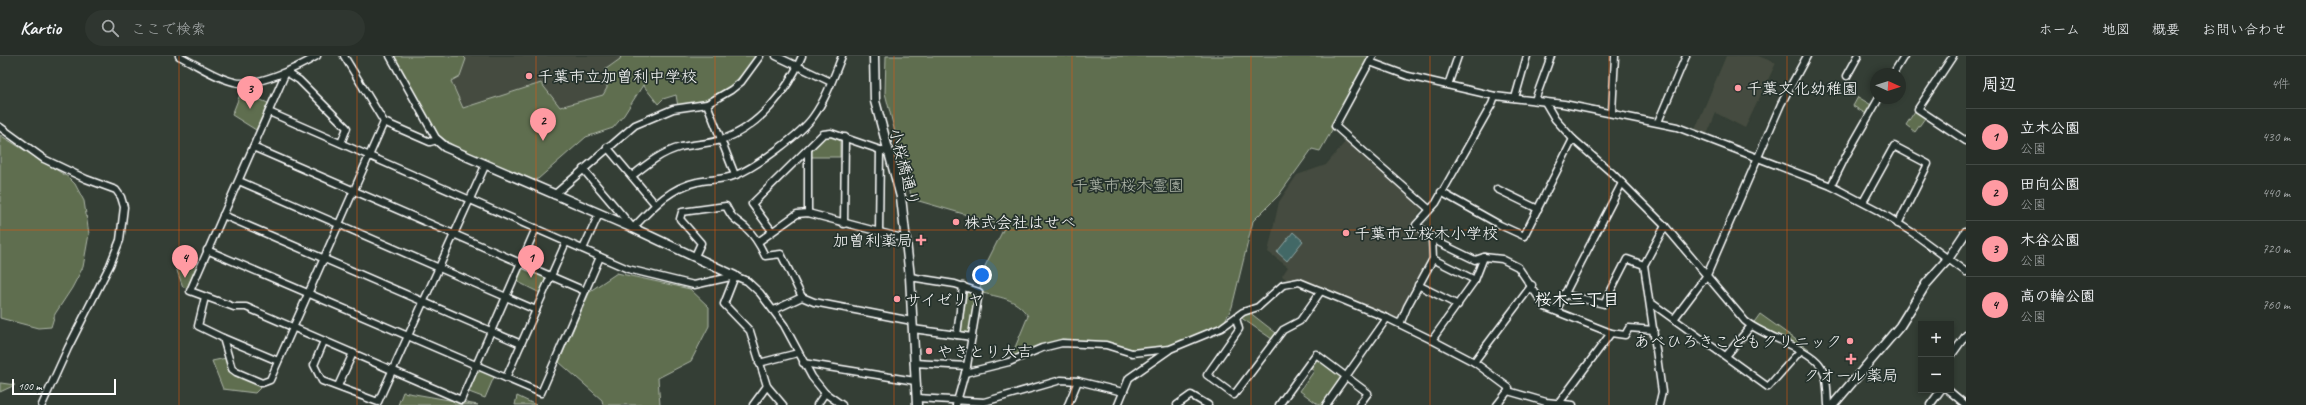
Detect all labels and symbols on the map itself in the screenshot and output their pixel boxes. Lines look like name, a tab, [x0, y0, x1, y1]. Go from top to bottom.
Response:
place label: 千葉市立加曽利中学校	[537, 67, 697, 87]
north arrow	[1870, 68, 1906, 104]
marker: 千葉市立加曽利中学校	[524, 71, 534, 81]
pin: 3	[237, 76, 263, 109]
place label: 千葉文化幼稚園	[1746, 79, 1858, 99]
marker: 千葉文化幼稚園	[1733, 83, 1743, 93]
pin: 2	[530, 108, 556, 141]
street label: 小桜橋通り	[885, 126, 923, 208]
park label: 千葉市桜木霊園	[1072, 176, 1184, 196]
place label: 株式会社はせべ	[964, 213, 1076, 233]
marker: 株式会社はせべ	[951, 217, 961, 227]
place label: 千葉市立桜木小学校	[1354, 224, 1498, 244]
marker: 千葉市立桜木小学校	[1341, 228, 1351, 238]
place label: 加曽利薬局	[833, 231, 913, 251]
marker: 加曽利薬局	[916, 235, 926, 245]
pin: 4	[172, 245, 198, 278]
pin: 1	[518, 245, 544, 278]
your location	[972, 265, 992, 285]
district label: 桜木三丁目	[1535, 289, 1620, 310]
place label: サイゼリヤ	[905, 290, 984, 310]
marker: サイゼリヤ	[892, 294, 902, 304]
place label: あべひろきこどもクリニック	[1634, 332, 1842, 352]
marker: あべひろきこどもクリニック	[1845, 336, 1855, 346]
place label: やきとり大吉	[937, 342, 1033, 362]
marker: やきとり大吉	[924, 346, 934, 356]
marker: クオール薬局	[1846, 354, 1856, 364]
place label: クオール薬局	[1803, 366, 1899, 386]
scale bar	[12, 377, 116, 396]

